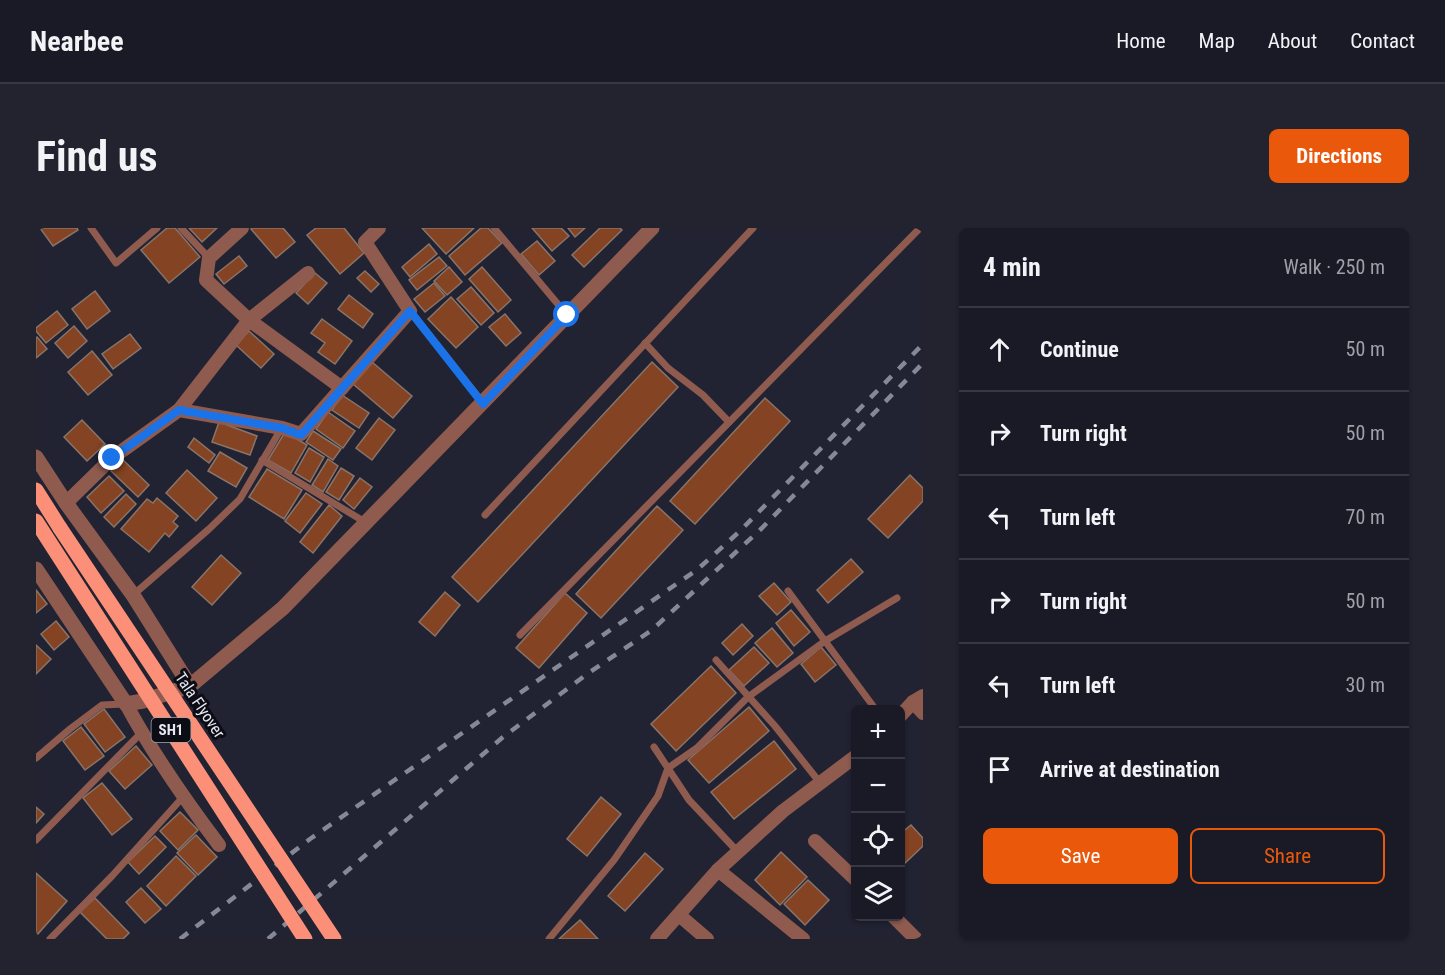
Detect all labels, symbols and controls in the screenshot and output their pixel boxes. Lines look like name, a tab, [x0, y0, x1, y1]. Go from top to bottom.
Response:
text: Nearbee	[30, 25, 124, 58]
text: Home	[1116, 29, 1166, 53]
text: Map	[1199, 29, 1235, 53]
text: About	[1268, 29, 1317, 53]
text: Contact	[1350, 29, 1415, 53]
button: Directions	[1269, 129, 1409, 183]
text: Find us	[36, 132, 157, 181]
text: 4 min	[983, 252, 1041, 282]
text: Walk · 250 m	[1284, 255, 1385, 279]
route start	[553, 301, 579, 327]
icon: ahead	[983, 333, 1016, 366]
text: Continue	[1040, 337, 1119, 362]
text: 50 m	[1346, 337, 1385, 361]
icon: right	[983, 417, 1016, 450]
text: Turn right	[1040, 421, 1127, 446]
text: 50 m	[1346, 421, 1385, 445]
route end	[98, 444, 124, 470]
icon: left	[983, 501, 1016, 534]
text: Turn left	[1040, 505, 1115, 530]
text: 70 m	[1346, 505, 1385, 529]
icon: right	[983, 585, 1016, 618]
text: Turn right	[1040, 589, 1127, 614]
text: 50 m	[1346, 589, 1385, 613]
street label: Tala Flyover	[171, 669, 229, 742]
icon: left	[983, 669, 1016, 702]
text: Turn left	[1040, 673, 1115, 698]
text: 30 m	[1346, 673, 1385, 697]
map controls	[851, 705, 905, 921]
button: +	[851, 705, 905, 759]
road number: SH1	[152, 718, 190, 742]
icon: arrive	[983, 753, 1016, 786]
text: Arrive at destination	[1040, 757, 1220, 782]
button: −	[851, 759, 905, 813]
button: locate	[851, 813, 905, 867]
button: Save	[983, 828, 1178, 884]
button: Share	[1190, 828, 1385, 884]
button: layers	[851, 867, 905, 921]

